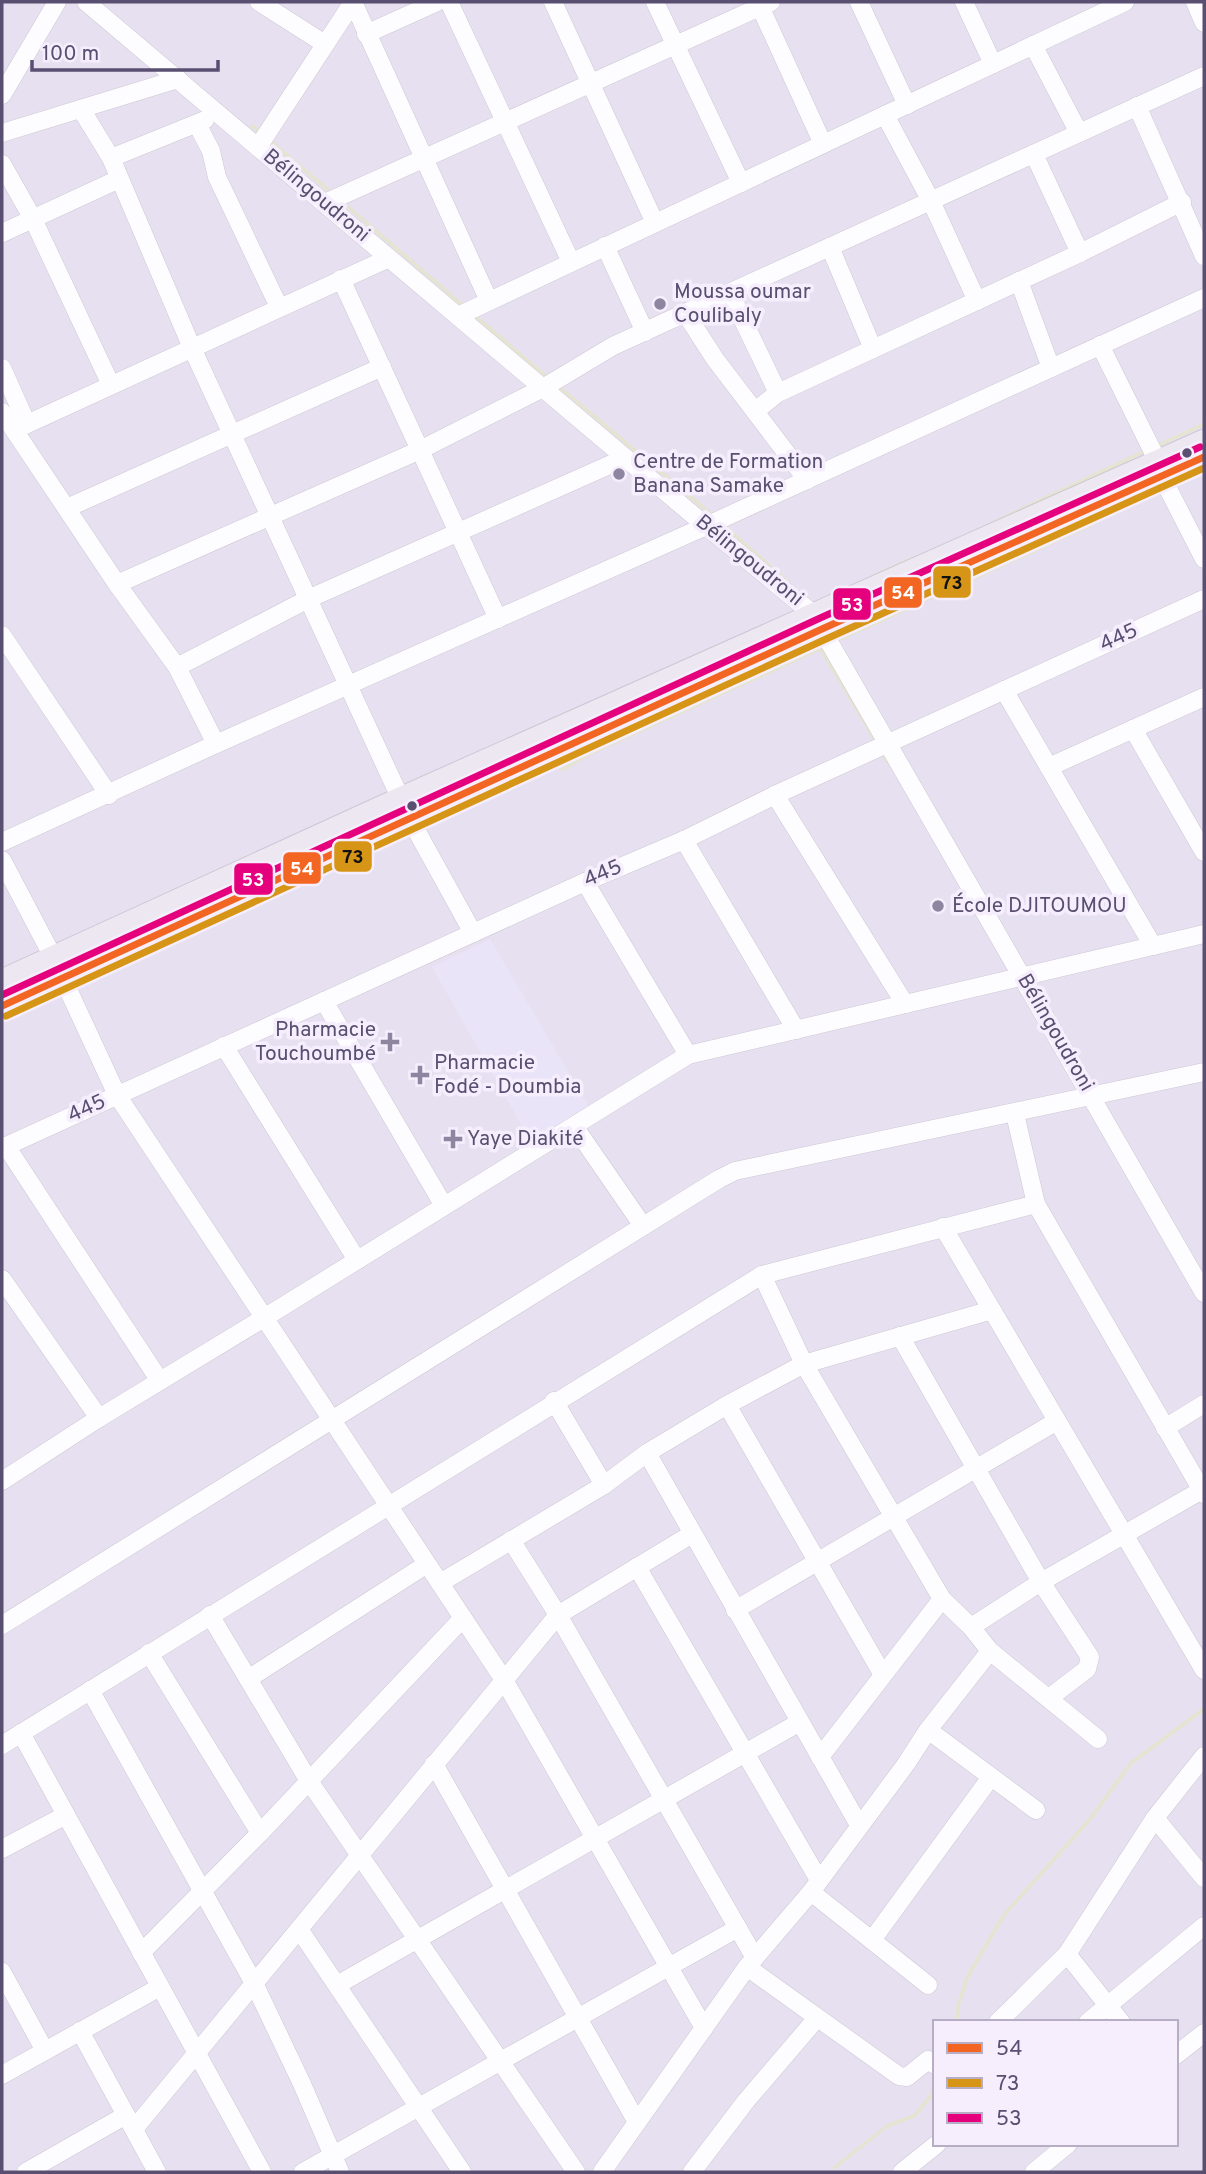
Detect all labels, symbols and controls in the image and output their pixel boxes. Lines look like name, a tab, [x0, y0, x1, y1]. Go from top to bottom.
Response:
scale bar	[32, 28, 217, 72]
text: 100 m	[42, 41, 99, 68]
street label: Bélingoudroni	[257, 143, 375, 249]
place label: Moussa oumar Coulibaly	[674, 279, 811, 330]
marker: Moussa oumar Coulibaly	[652, 296, 668, 312]
unlabelled marker	[1180, 446, 1194, 460]
place label: Centre de Formation Banana Samake	[633, 449, 823, 500]
marker: Centre de Formation Banana Samake	[611, 466, 627, 482]
street label: Bélingoudroni	[689, 509, 809, 613]
line badge: 73	[932, 565, 972, 599]
text: 73	[941, 572, 963, 596]
line badge: 54	[883, 576, 923, 609]
text: 54	[891, 582, 915, 606]
line badge: 53	[832, 587, 872, 621]
text: 53	[841, 594, 864, 618]
street label: 445	[1096, 617, 1142, 659]
unlabelled marker	[405, 799, 419, 813]
line badge: 73	[333, 840, 373, 873]
text: 73	[342, 846, 364, 870]
line badge: 54	[282, 851, 322, 885]
street label: 445	[580, 854, 626, 894]
text: 54	[290, 858, 314, 882]
line badge: 53	[233, 862, 274, 896]
text: 53	[242, 869, 265, 893]
place label: École DJITOUMOU	[952, 892, 1127, 920]
marker: École DJITOUMOU	[930, 898, 946, 914]
street label: Bélingoudroni	[1010, 969, 1100, 1097]
place label: Pharmacie Touchoumbé	[255, 1017, 376, 1068]
marker: Pharmacie Touchoumbé	[382, 1034, 398, 1050]
place label: Pharmacie Fodé - Doumbia	[434, 1050, 581, 1101]
marker: Pharmacie Fodé - Doumbia	[412, 1067, 428, 1083]
street label: 445	[64, 1088, 110, 1130]
place label: Yaye Diakité	[467, 1126, 583, 1153]
marker: Yaye Diakité	[445, 1131, 461, 1147]
legend	[933, 2020, 1178, 2146]
text: 54	[996, 2036, 1023, 2063]
text: 73	[996, 2071, 1019, 2098]
text: 53	[996, 2106, 1022, 2133]

